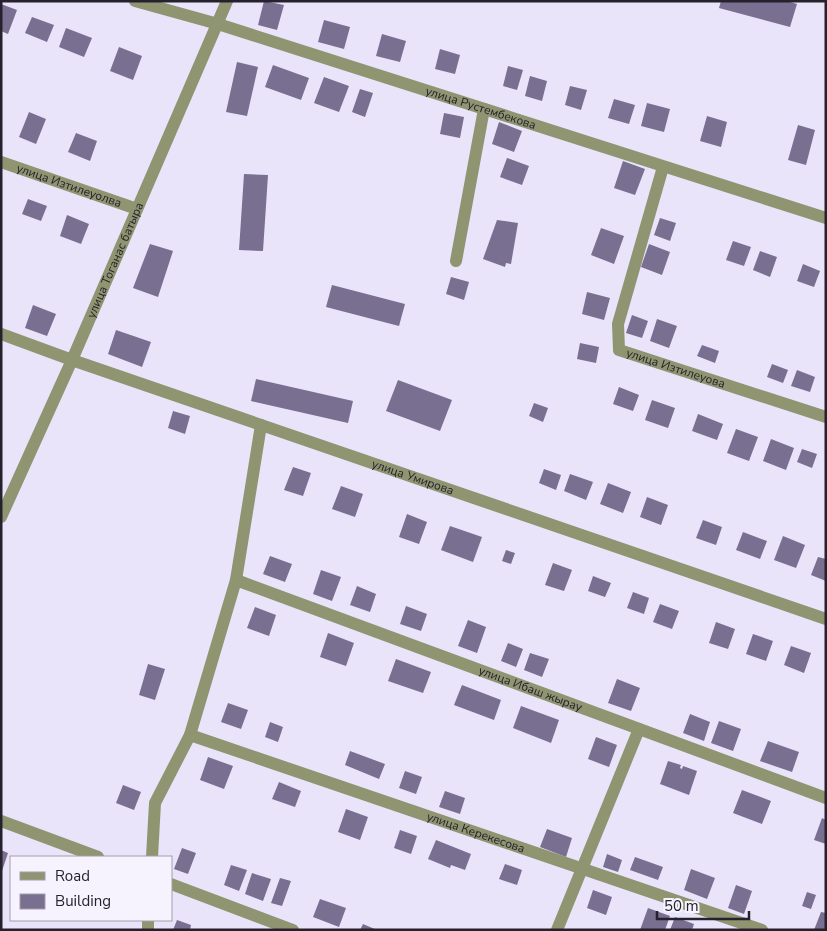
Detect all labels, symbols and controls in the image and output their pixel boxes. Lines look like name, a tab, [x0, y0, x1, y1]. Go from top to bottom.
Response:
street label: улица Рустембекова	[423, 83, 538, 133]
street label: улица Изтилеуолва	[14, 160, 124, 211]
street label: улица Тоганас батыра	[83, 200, 147, 321]
street label: улица Изтилеуова	[624, 345, 727, 392]
street label: улица Умирова	[370, 456, 456, 499]
street label: улица Ибаш жырау	[476, 662, 585, 716]
street label: улица Керекесова	[425, 808, 527, 857]
legend	[10, 856, 172, 921]
text: Road	[55, 866, 90, 886]
scale bar	[657, 888, 750, 920]
text: Building	[55, 891, 111, 911]
text: 50 m	[664, 896, 699, 916]

